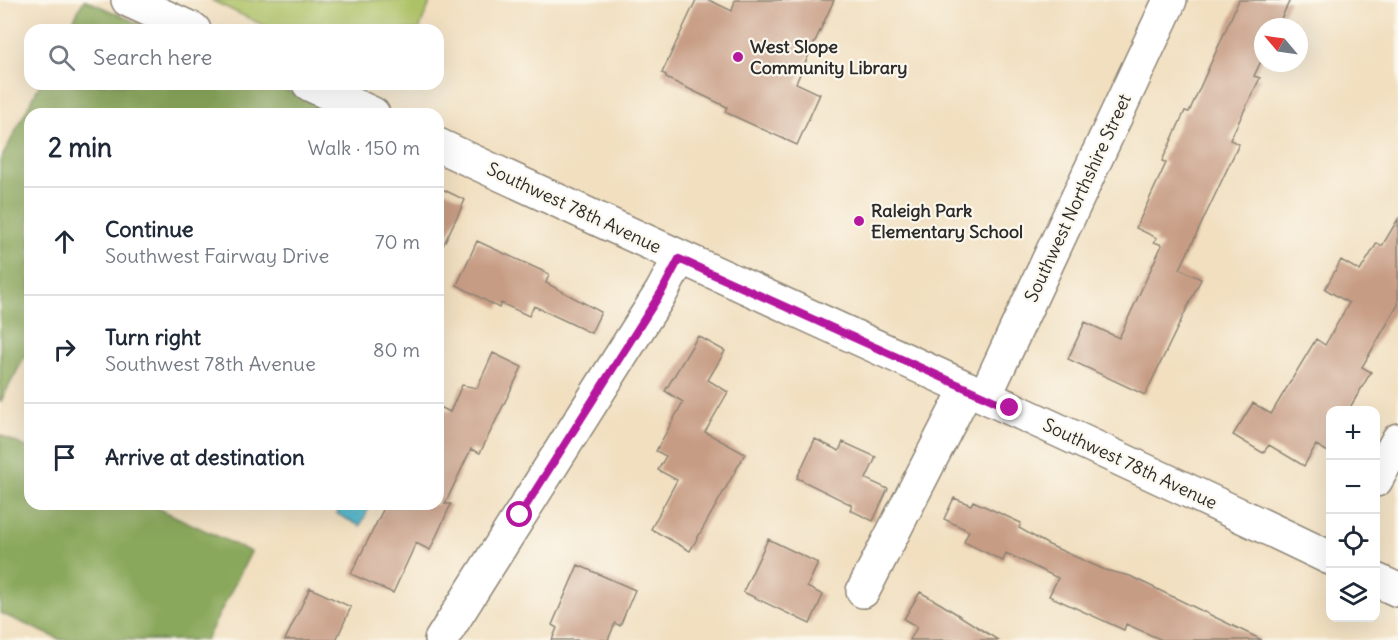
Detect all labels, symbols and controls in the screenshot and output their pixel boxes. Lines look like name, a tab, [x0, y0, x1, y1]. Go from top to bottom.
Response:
north arrow	[1254, 18, 1308, 72]
search box	[24, 24, 444, 90]
place label: West Slope Community Library	[750, 35, 908, 79]
icon: search	[45, 41, 78, 74]
text: Search here	[93, 43, 212, 71]
marker: West Slope Community Library	[731, 50, 745, 64]
street label: Southwest Northshire Street	[1019, 90, 1136, 306]
text: 2 min	[48, 131, 112, 164]
text: Walk · 150 m	[308, 135, 420, 160]
street label: Southwest 78th Avenue	[483, 157, 665, 258]
place label: Raleigh Park Elementary School	[871, 199, 1023, 243]
marker: Raleigh Park Elementary School	[852, 214, 866, 228]
text: Continue	[105, 215, 194, 243]
icon: ahead	[48, 225, 81, 258]
text: 70 m	[375, 229, 420, 254]
text: Southwest Fairway Drive	[105, 243, 329, 268]
text: Turn right	[105, 323, 201, 351]
icon: right	[48, 333, 81, 366]
text: 80 m	[373, 337, 420, 362]
text: Southwest 78th Avenue	[105, 351, 316, 376]
route end	[996, 394, 1022, 420]
map controls	[1326, 406, 1380, 622]
button: +	[1326, 406, 1380, 460]
street label: Southwest 78th Avenue	[1039, 413, 1221, 514]
icon: arrive	[48, 441, 81, 474]
text: Arrive at destination	[105, 443, 305, 471]
button: −	[1326, 460, 1380, 514]
route start	[506, 501, 532, 527]
button: locate	[1326, 514, 1380, 568]
button: layers	[1326, 568, 1380, 622]

